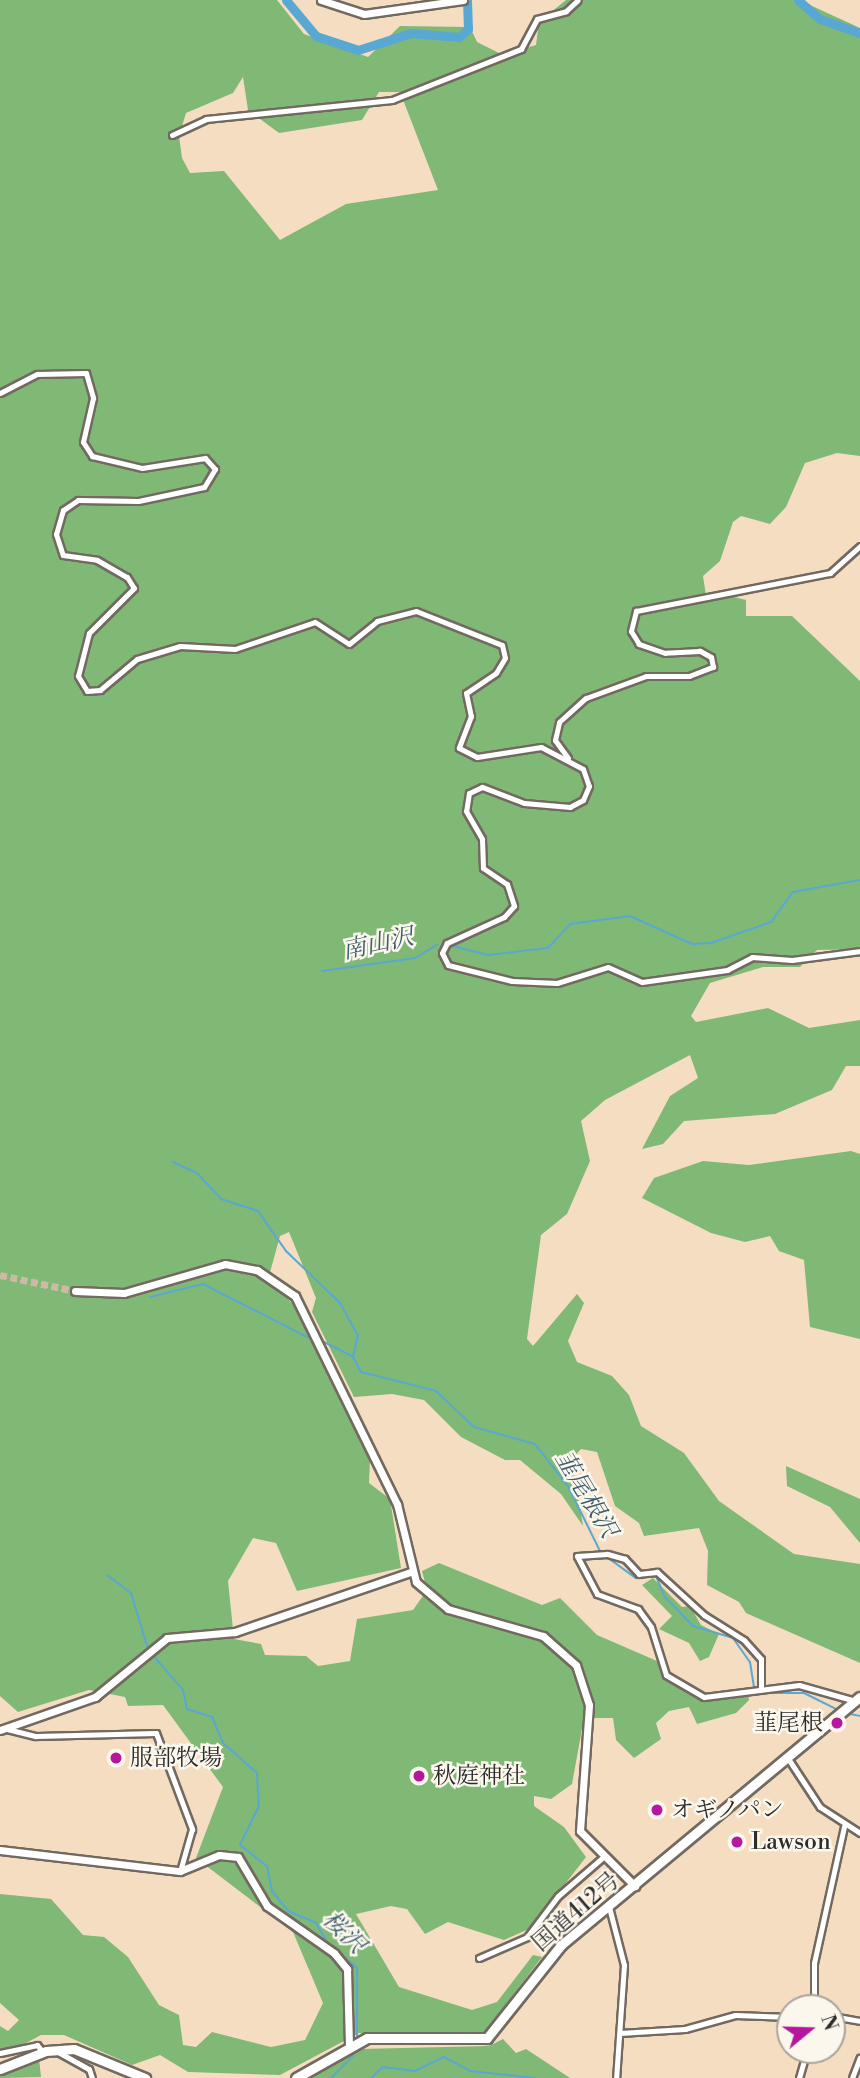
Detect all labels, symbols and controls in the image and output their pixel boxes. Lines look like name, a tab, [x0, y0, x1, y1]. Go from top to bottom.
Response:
water label: 南山沢	[340, 923, 416, 967]
water label: 韮尾根沢	[548, 1446, 622, 1544]
place label: 韮尾根	[754, 1709, 823, 1737]
marker: 韮尾根	[829, 1715, 845, 1731]
place label: 服部牧場	[130, 1744, 222, 1772]
marker: 服部牧場	[108, 1750, 124, 1766]
place label: 秋庭神社	[433, 1762, 525, 1790]
marker: 秋庭神社	[411, 1768, 427, 1784]
place label: オギノパン	[671, 1796, 786, 1824]
marker: オギノパン	[649, 1802, 665, 1818]
place label: Lawson	[751, 1828, 831, 1856]
marker: Lawson	[729, 1834, 745, 1850]
street label: 国道412号	[527, 1867, 625, 1957]
water label: 桜沢	[316, 1906, 370, 1960]
north arrow	[776, 1994, 846, 2064]
text: N	[815, 2012, 843, 2034]

